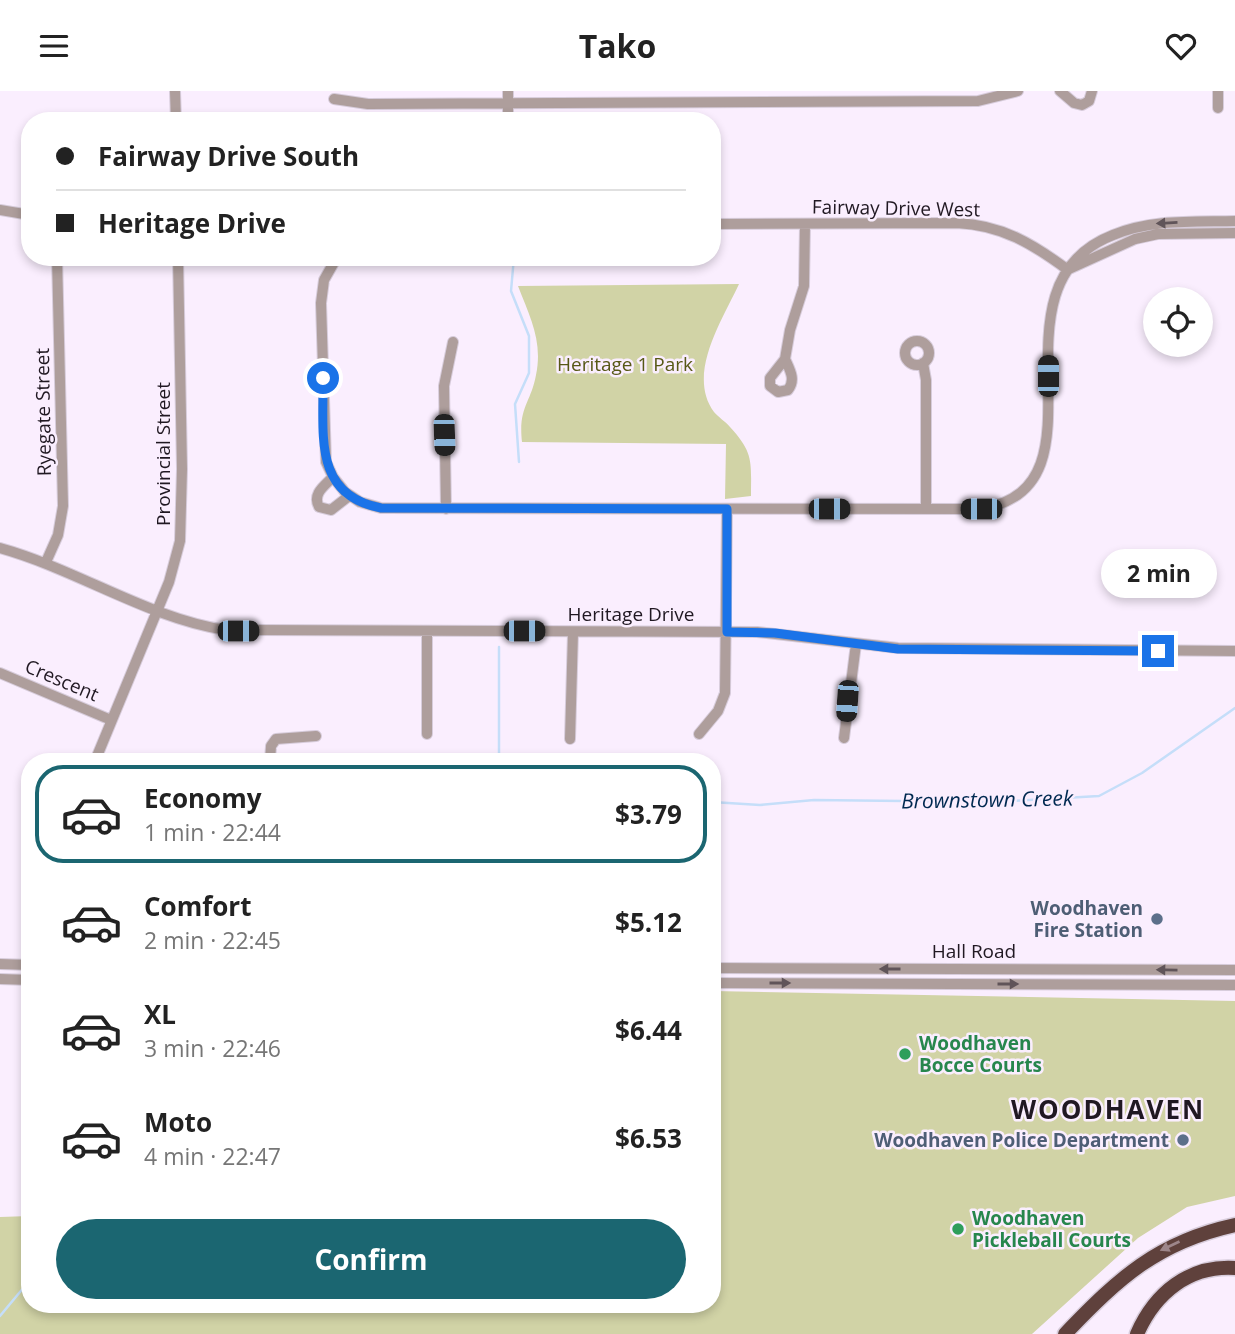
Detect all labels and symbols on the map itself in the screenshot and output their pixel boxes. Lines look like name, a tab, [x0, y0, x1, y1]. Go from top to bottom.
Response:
street label: Fairway Drive West	[812, 194, 981, 222]
one-way arrow	[1156, 218, 1178, 229]
street label: Ryegate Street	[29, 347, 57, 476]
park label: Heritage 1 Park	[557, 351, 693, 377]
car	[1038, 355, 1059, 397]
route start	[307, 362, 339, 394]
street label: Provincial Street	[150, 382, 176, 526]
car	[433, 414, 456, 456]
car	[809, 499, 851, 520]
car	[961, 499, 1003, 520]
callout: 2 min	[1100, 549, 1216, 599]
street label: Heritage Drive	[568, 601, 695, 627]
car	[218, 621, 260, 642]
car	[504, 621, 546, 642]
route end	[1142, 635, 1174, 667]
street label: Crescent	[21, 653, 103, 707]
car	[836, 679, 859, 723]
water label: Brownstown Creek	[901, 783, 1074, 814]
place label: Woodhaven Fire Station	[1031, 895, 1143, 943]
marker: Woodhaven Fire Station	[1149, 911, 1165, 927]
street label: Hall Road	[932, 938, 1016, 964]
one-way arrow	[879, 963, 901, 975]
one-way arrow	[1156, 964, 1178, 976]
one-way arrow	[770, 977, 792, 989]
one-way arrow	[997, 978, 1019, 990]
place label: Woodhaven Bocce Courts	[919, 1030, 1042, 1078]
marker: Woodhaven Bocce Courts	[897, 1046, 913, 1062]
district label: WOODHAVEN	[1011, 1091, 1205, 1127]
place label: Woodhaven Police Department	[874, 1127, 1169, 1153]
marker: Woodhaven Police Department	[1175, 1132, 1191, 1148]
place label: Woodhaven Pickleball Courts	[972, 1205, 1131, 1253]
marker: Woodhaven Pickleball Courts	[950, 1221, 966, 1237]
one-way arrow	[1160, 1240, 1180, 1252]

